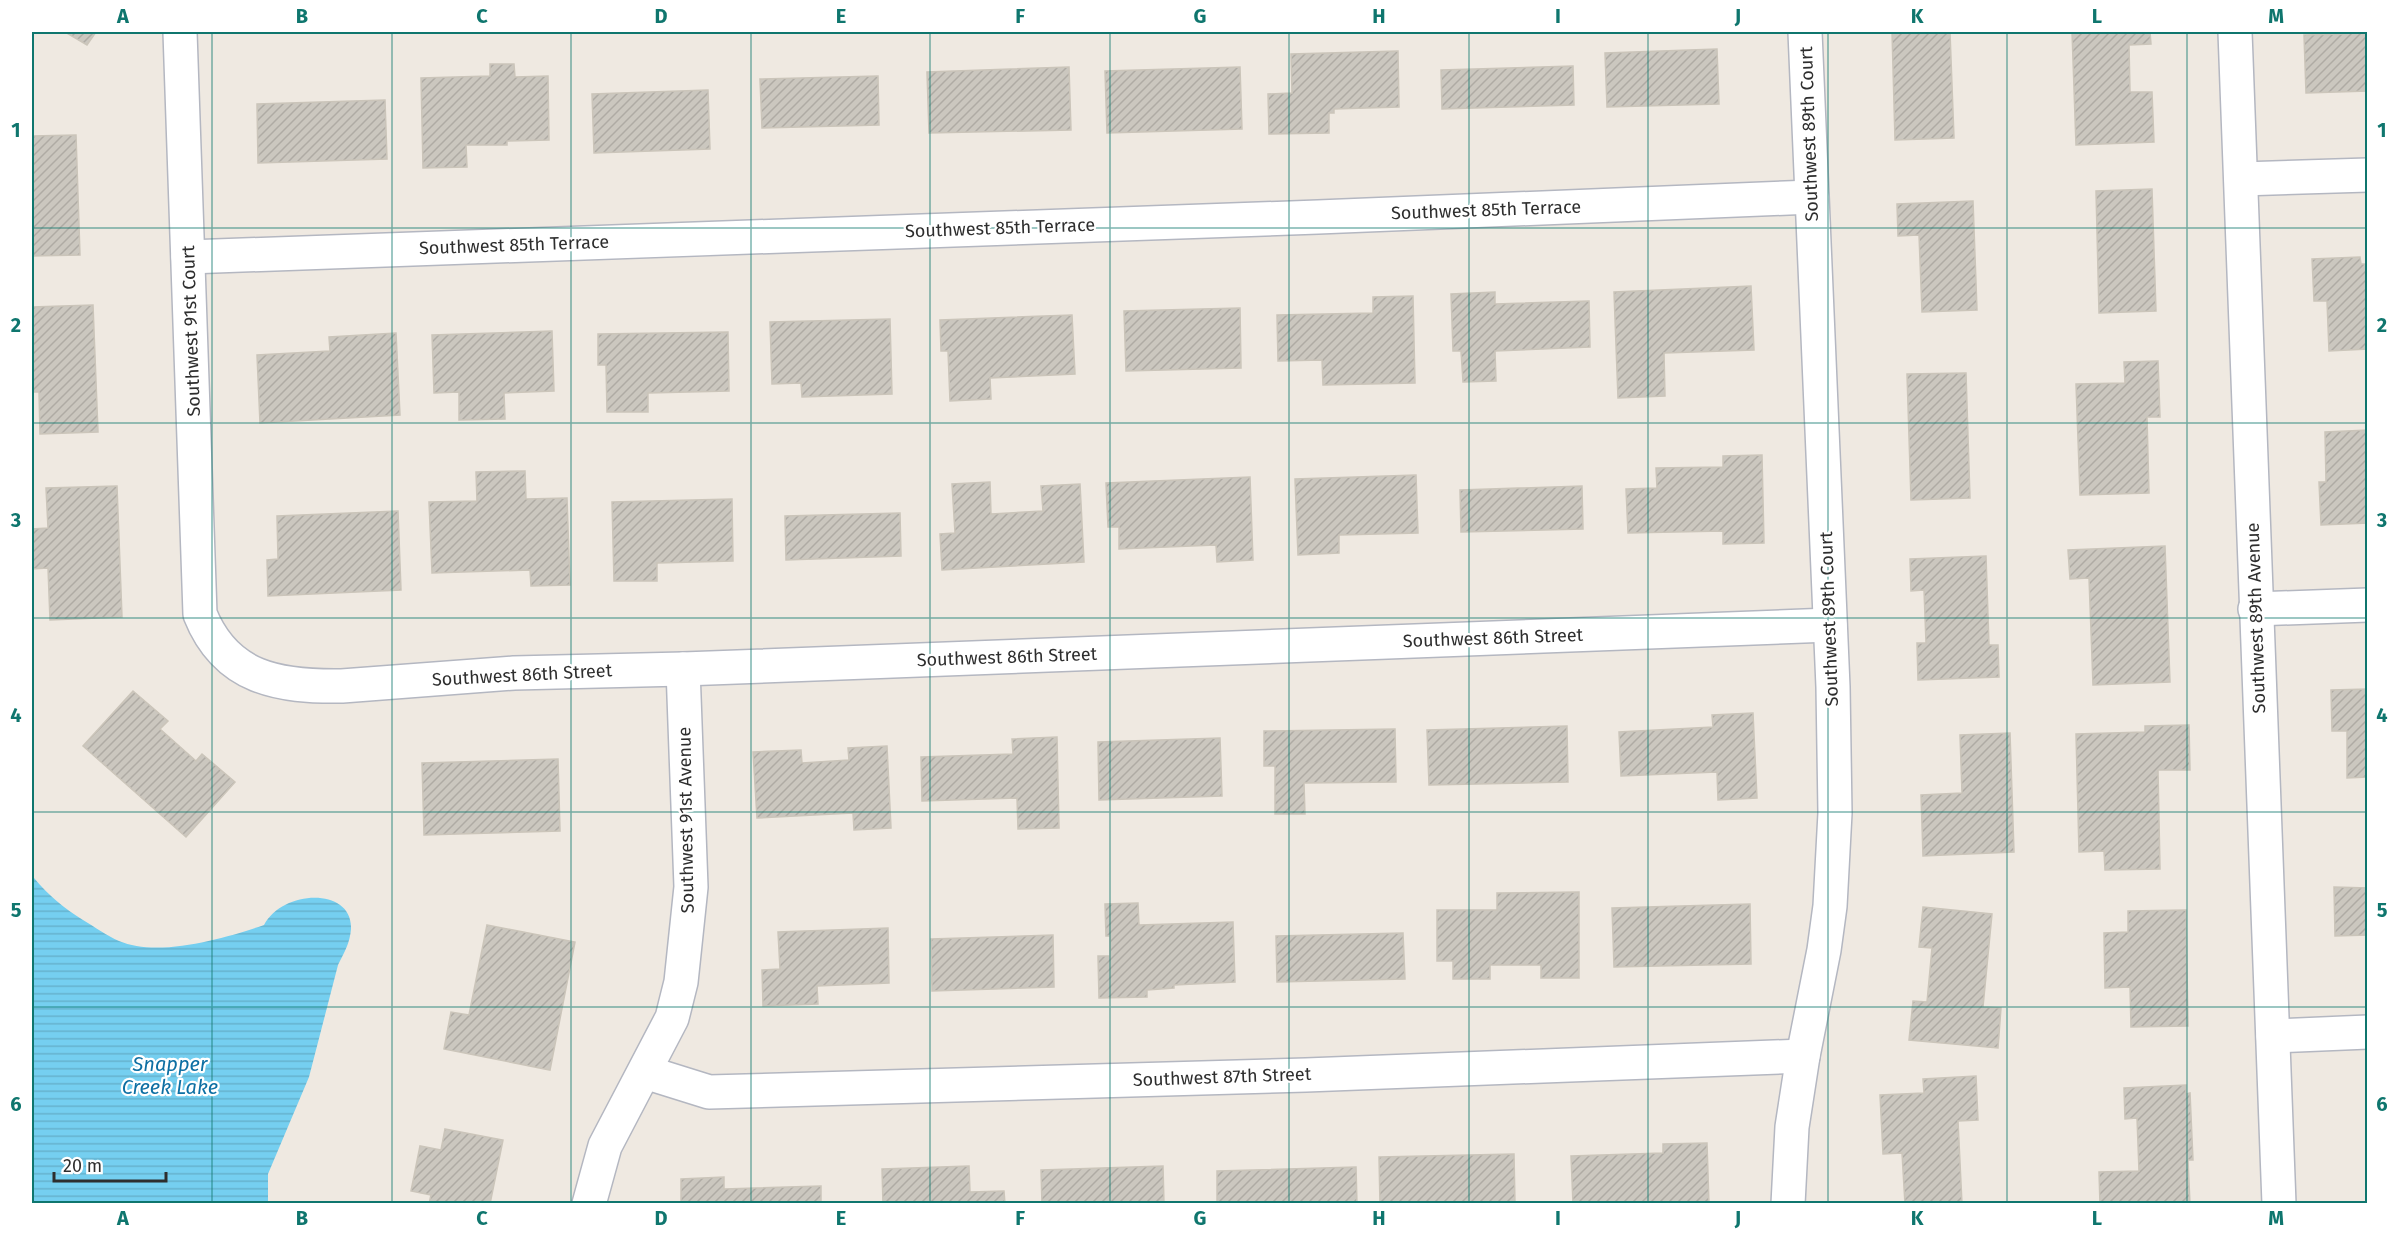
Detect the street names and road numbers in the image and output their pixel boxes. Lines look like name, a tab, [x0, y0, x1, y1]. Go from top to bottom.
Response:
street label: Southwest 89th Court	[1795, 46, 1823, 222]
street label: Southwest 85th Terrace	[1391, 196, 1581, 224]
street label: Southwest 85th Terrace	[905, 214, 1095, 242]
street label: Southwest 85th Terrace	[419, 231, 609, 259]
street label: Southwest 91st Court	[177, 245, 205, 417]
street label: Southwest 89th Avenue	[2242, 522, 2270, 714]
street label: Southwest 89th Court	[1815, 531, 1843, 707]
street label: Southwest 86th Street	[1402, 624, 1584, 652]
street label: Southwest 86th Street	[916, 643, 1098, 671]
street label: Southwest 86th Street	[431, 659, 613, 691]
street label: Southwest 91st Avenue	[673, 727, 699, 913]
street label: Southwest 87th Street	[1132, 1063, 1312, 1091]

